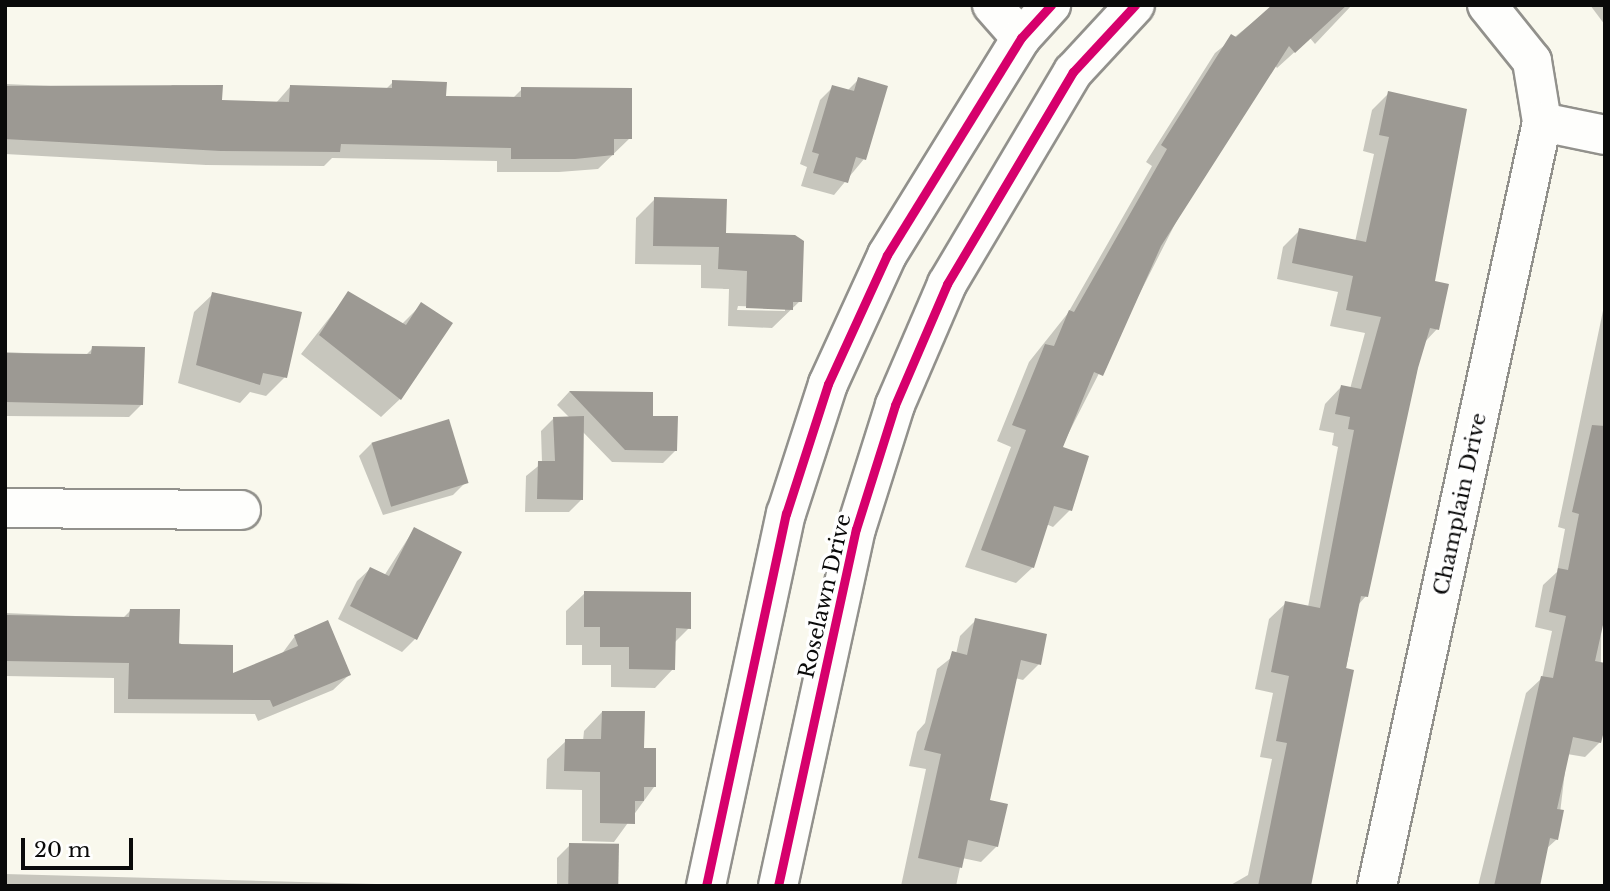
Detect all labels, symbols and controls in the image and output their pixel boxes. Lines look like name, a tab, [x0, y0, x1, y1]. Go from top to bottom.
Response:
street label: Champlain Drive	[1428, 410, 1492, 598]
street label: Roselawn Drive	[794, 511, 856, 681]
scale bar	[24, 824, 136, 868]
text: 20 m	[34, 837, 91, 863]

